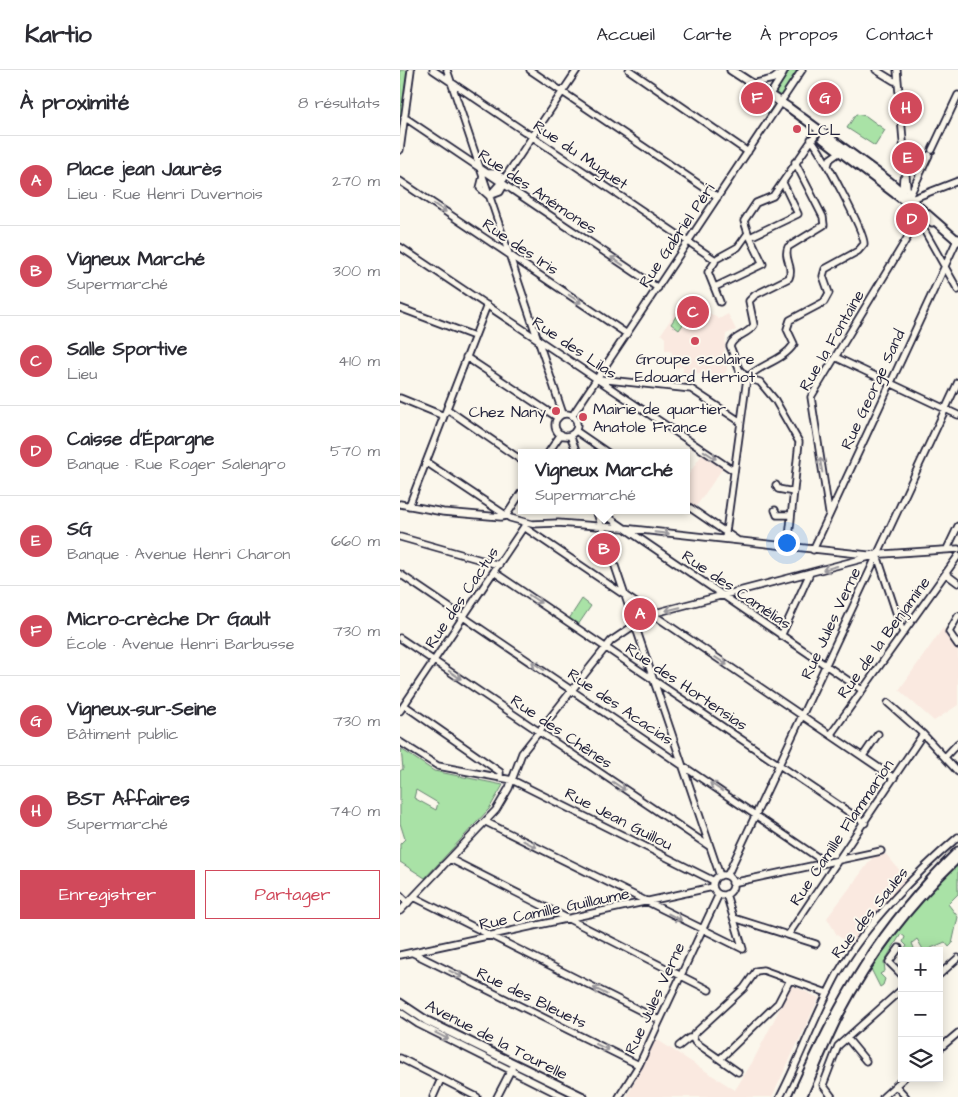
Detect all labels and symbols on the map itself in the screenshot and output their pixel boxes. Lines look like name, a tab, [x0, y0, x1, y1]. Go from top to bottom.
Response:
pin: F	[741, 79, 773, 117]
pin: G	[809, 79, 841, 117]
pin: H	[890, 89, 922, 127]
street label: Rue du Muguet	[528, 115, 633, 196]
place label: LCL	[807, 119, 840, 141]
marker: LCL	[791, 123, 803, 135]
pin: E	[892, 139, 924, 177]
street label: Rue des Anémones	[474, 144, 601, 240]
street label: Rue Gabriel Péri	[634, 178, 720, 292]
pin: D	[896, 200, 928, 238]
one-way arrow	[433, 203, 447, 213]
street label: Rue des Iris	[478, 213, 563, 280]
one-way arrow	[610, 256, 624, 266]
street label: Rue la Fontaine	[794, 286, 870, 395]
pin: C	[677, 293, 709, 331]
one-way arrow	[568, 294, 582, 304]
street label: Rue des Lilas	[528, 311, 621, 384]
street label: Rue George Sand	[835, 326, 911, 453]
marker: Groupe scolaire Edouard Herriot	[689, 335, 701, 347]
place label: Groupe scolaire Edouard Herriot	[635, 348, 756, 388]
place label: Mairie de quartier Anatole France	[593, 398, 726, 438]
place label: Chez Nany	[469, 401, 546, 424]
marker: Chez Nany	[550, 405, 562, 417]
marker: Mairie de quartier Anatole France	[577, 411, 589, 423]
one-way arrow	[703, 450, 717, 460]
one-way arrow	[816, 457, 826, 473]
one-way arrow	[653, 528, 669, 537]
pin: B	[588, 530, 620, 568]
your location	[774, 530, 800, 556]
street label: Rue des Cactus	[420, 542, 504, 653]
street label: Rue des Camélias	[677, 545, 795, 635]
street label: Rue Jules Verne	[795, 564, 867, 683]
one-way arrow	[823, 564, 839, 573]
street label: Rue de la Benjamine	[832, 572, 936, 703]
one-way arrow	[527, 594, 541, 604]
pin: A	[624, 595, 656, 633]
one-way arrow	[666, 605, 682, 614]
street label: Rue des Hortensias	[621, 638, 752, 736]
one-way arrow	[714, 655, 728, 666]
one-way arrow	[531, 661, 545, 671]
street label: Rue des Acacias	[563, 663, 678, 750]
one-way arrow	[448, 670, 462, 680]
street label: Rue des Chênes	[506, 690, 617, 774]
street label: Rue Camille Flammarion	[785, 755, 899, 910]
one-way arrow	[611, 781, 625, 791]
street label: Rue Jean Guillou	[561, 782, 676, 855]
one-way arrow	[709, 782, 723, 792]
one-way arrow	[522, 840, 537, 849]
street label: Rue des Saules	[826, 862, 913, 963]
street label: Rue Camille Guillaume	[477, 882, 632, 936]
one-way arrow	[667, 913, 682, 922]
street label: Rue Jules Verne	[619, 939, 691, 1058]
street label: Rue des Bleuets	[473, 962, 590, 1034]
one-way arrow	[449, 970, 464, 980]
one-way arrow	[593, 985, 608, 995]
street label: Avenue de la Tourelle	[422, 994, 572, 1085]
one-way arrow	[435, 1031, 450, 1041]
one-way arrow	[594, 1043, 609, 1052]

